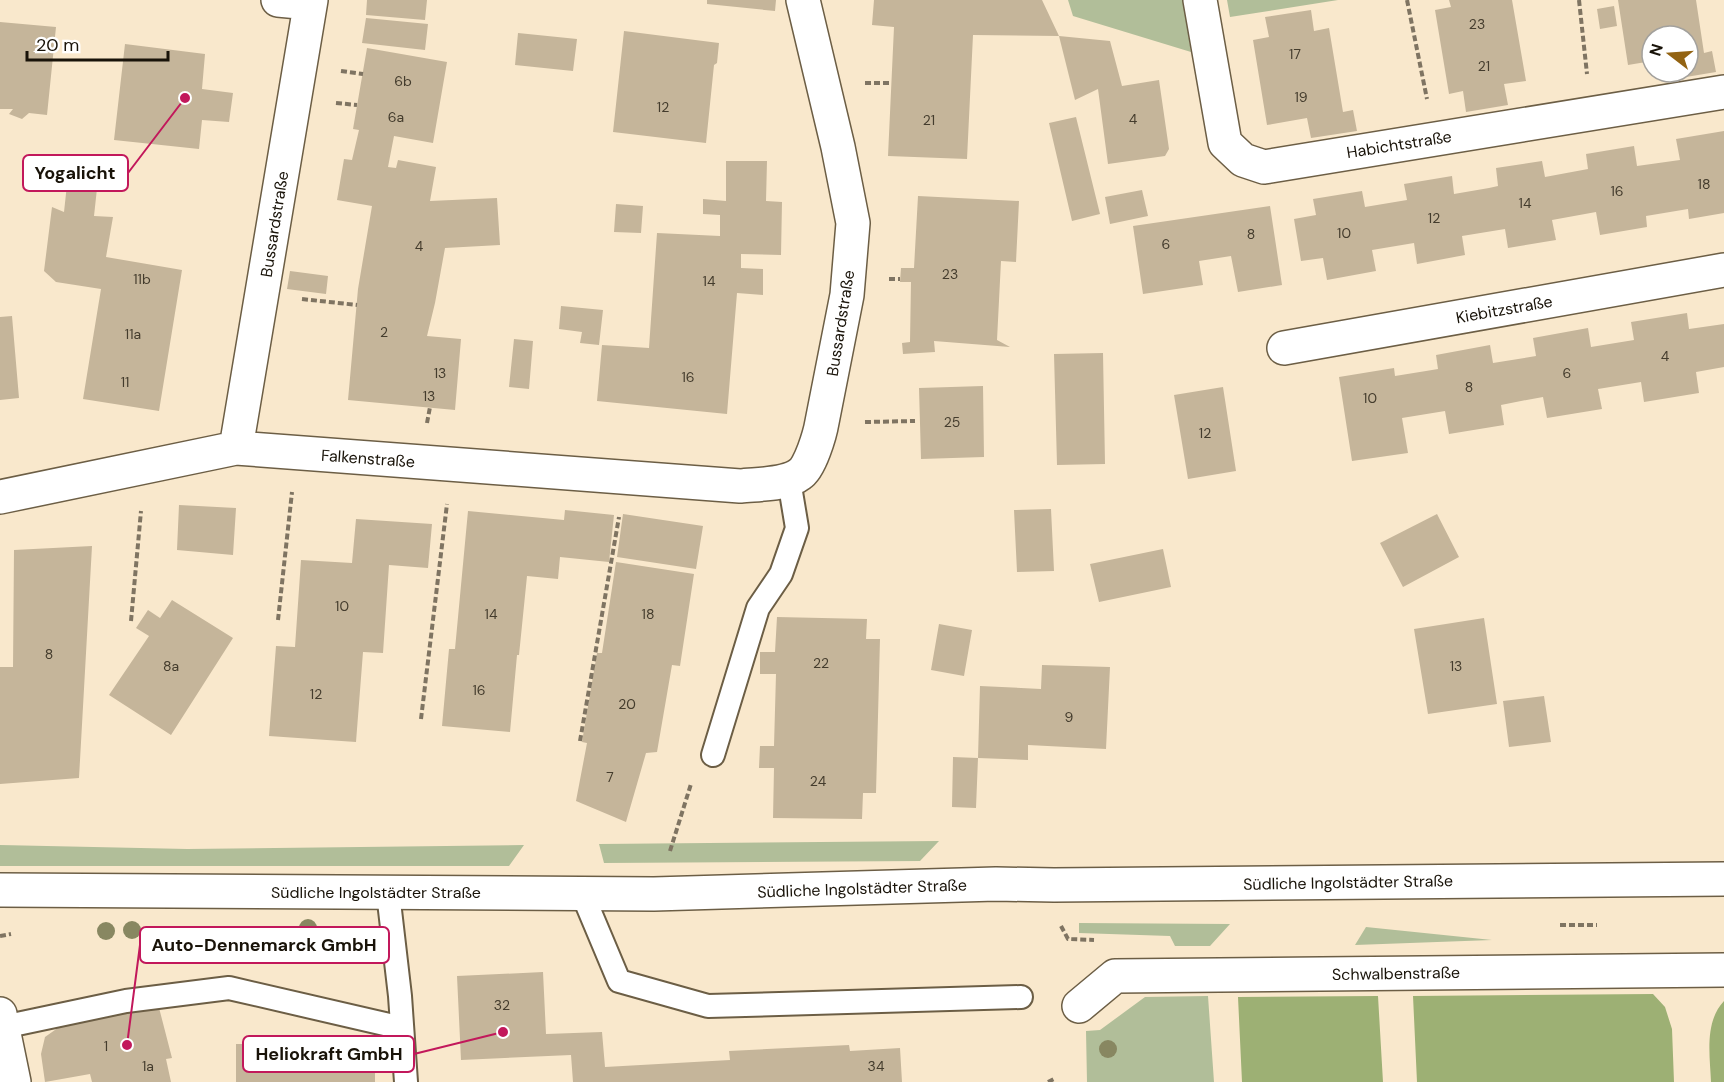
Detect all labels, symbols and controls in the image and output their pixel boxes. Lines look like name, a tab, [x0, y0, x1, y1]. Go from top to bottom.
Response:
house number: 23	[1469, 15, 1485, 33]
scale bar	[27, 24, 168, 62]
north arrow	[1640, 24, 1700, 84]
text: 20 m	[36, 33, 79, 57]
text: N	[1644, 41, 1668, 58]
house number: 17	[1289, 45, 1301, 63]
house number: 21	[1478, 57, 1490, 75]
house number: 6b	[394, 72, 412, 90]
house number: 19	[1294, 88, 1308, 106]
house number: 12	[657, 98, 669, 116]
house number: 6a	[388, 108, 404, 126]
house number: 4	[1129, 110, 1138, 128]
house number: 21	[923, 111, 935, 129]
street label: Habichtstraße	[1345, 126, 1453, 163]
callout: Yogalicht	[23, 155, 128, 191]
text: Yogalicht	[34, 161, 116, 185]
street label: Bussardstraße	[256, 169, 293, 279]
house number: 18	[1698, 175, 1710, 193]
house number: 16	[1610, 182, 1624, 200]
house number: 14	[1519, 194, 1532, 212]
house number: 12	[1428, 209, 1440, 227]
house number: 10	[1337, 224, 1351, 242]
house number: 8	[1247, 225, 1255, 243]
house number: 6	[1162, 235, 1170, 253]
house number: 4	[415, 237, 424, 255]
house number: 23	[942, 265, 958, 283]
street label: Bussardstraße	[822, 268, 859, 378]
house number: 11b	[133, 270, 151, 288]
house number: 14	[703, 272, 716, 290]
street label: Kiebitzstraße	[1454, 291, 1554, 328]
house number: 2	[380, 323, 388, 341]
house number: 11a	[125, 325, 141, 343]
house number: 4	[1661, 347, 1670, 365]
house number: 13	[434, 364, 446, 382]
house number: 6	[1563, 364, 1571, 382]
house number: 16	[681, 368, 695, 386]
house number: 11	[121, 373, 129, 391]
house number: 8	[1465, 378, 1473, 396]
house number: 13	[423, 387, 435, 405]
house number: 10	[1363, 389, 1377, 407]
house number: 25	[944, 413, 960, 431]
house number: 12	[1199, 424, 1211, 442]
street label: Falkenstraße	[320, 445, 416, 472]
house number: 10	[335, 597, 349, 615]
house number: 14	[485, 605, 498, 623]
house number: 18	[642, 605, 654, 623]
house number: 8	[45, 645, 53, 663]
house number: 22	[813, 654, 829, 672]
house number: 8a	[163, 657, 179, 675]
house number: 13	[1450, 657, 1462, 675]
house number: 16	[472, 681, 486, 699]
house number: 12	[310, 685, 322, 703]
house number: 20	[618, 695, 636, 713]
house number: 9	[1065, 708, 1074, 726]
house number: 7	[606, 768, 614, 786]
house number: 24	[810, 772, 827, 790]
street label: Südliche Ingolstädter Straße	[1243, 870, 1453, 895]
street label: Südliche Ingolstädter Straße	[757, 874, 967, 903]
street label: Südliche Ingolstädter Straße	[271, 882, 481, 903]
callout: Auto-Dennemarck GmbH	[140, 927, 389, 963]
text: Auto-Dennemarck GmbH	[151, 933, 377, 957]
street label: Schwalbenstraße	[1332, 962, 1460, 985]
house number: 32	[494, 996, 510, 1014]
callout: Heliokraft GmbH	[243, 1036, 414, 1072]
house number: 1	[104, 1037, 108, 1055]
text: Heliokraft GmbH	[255, 1042, 403, 1066]
house number: 1a	[142, 1057, 154, 1075]
house number: 34	[868, 1057, 885, 1075]

